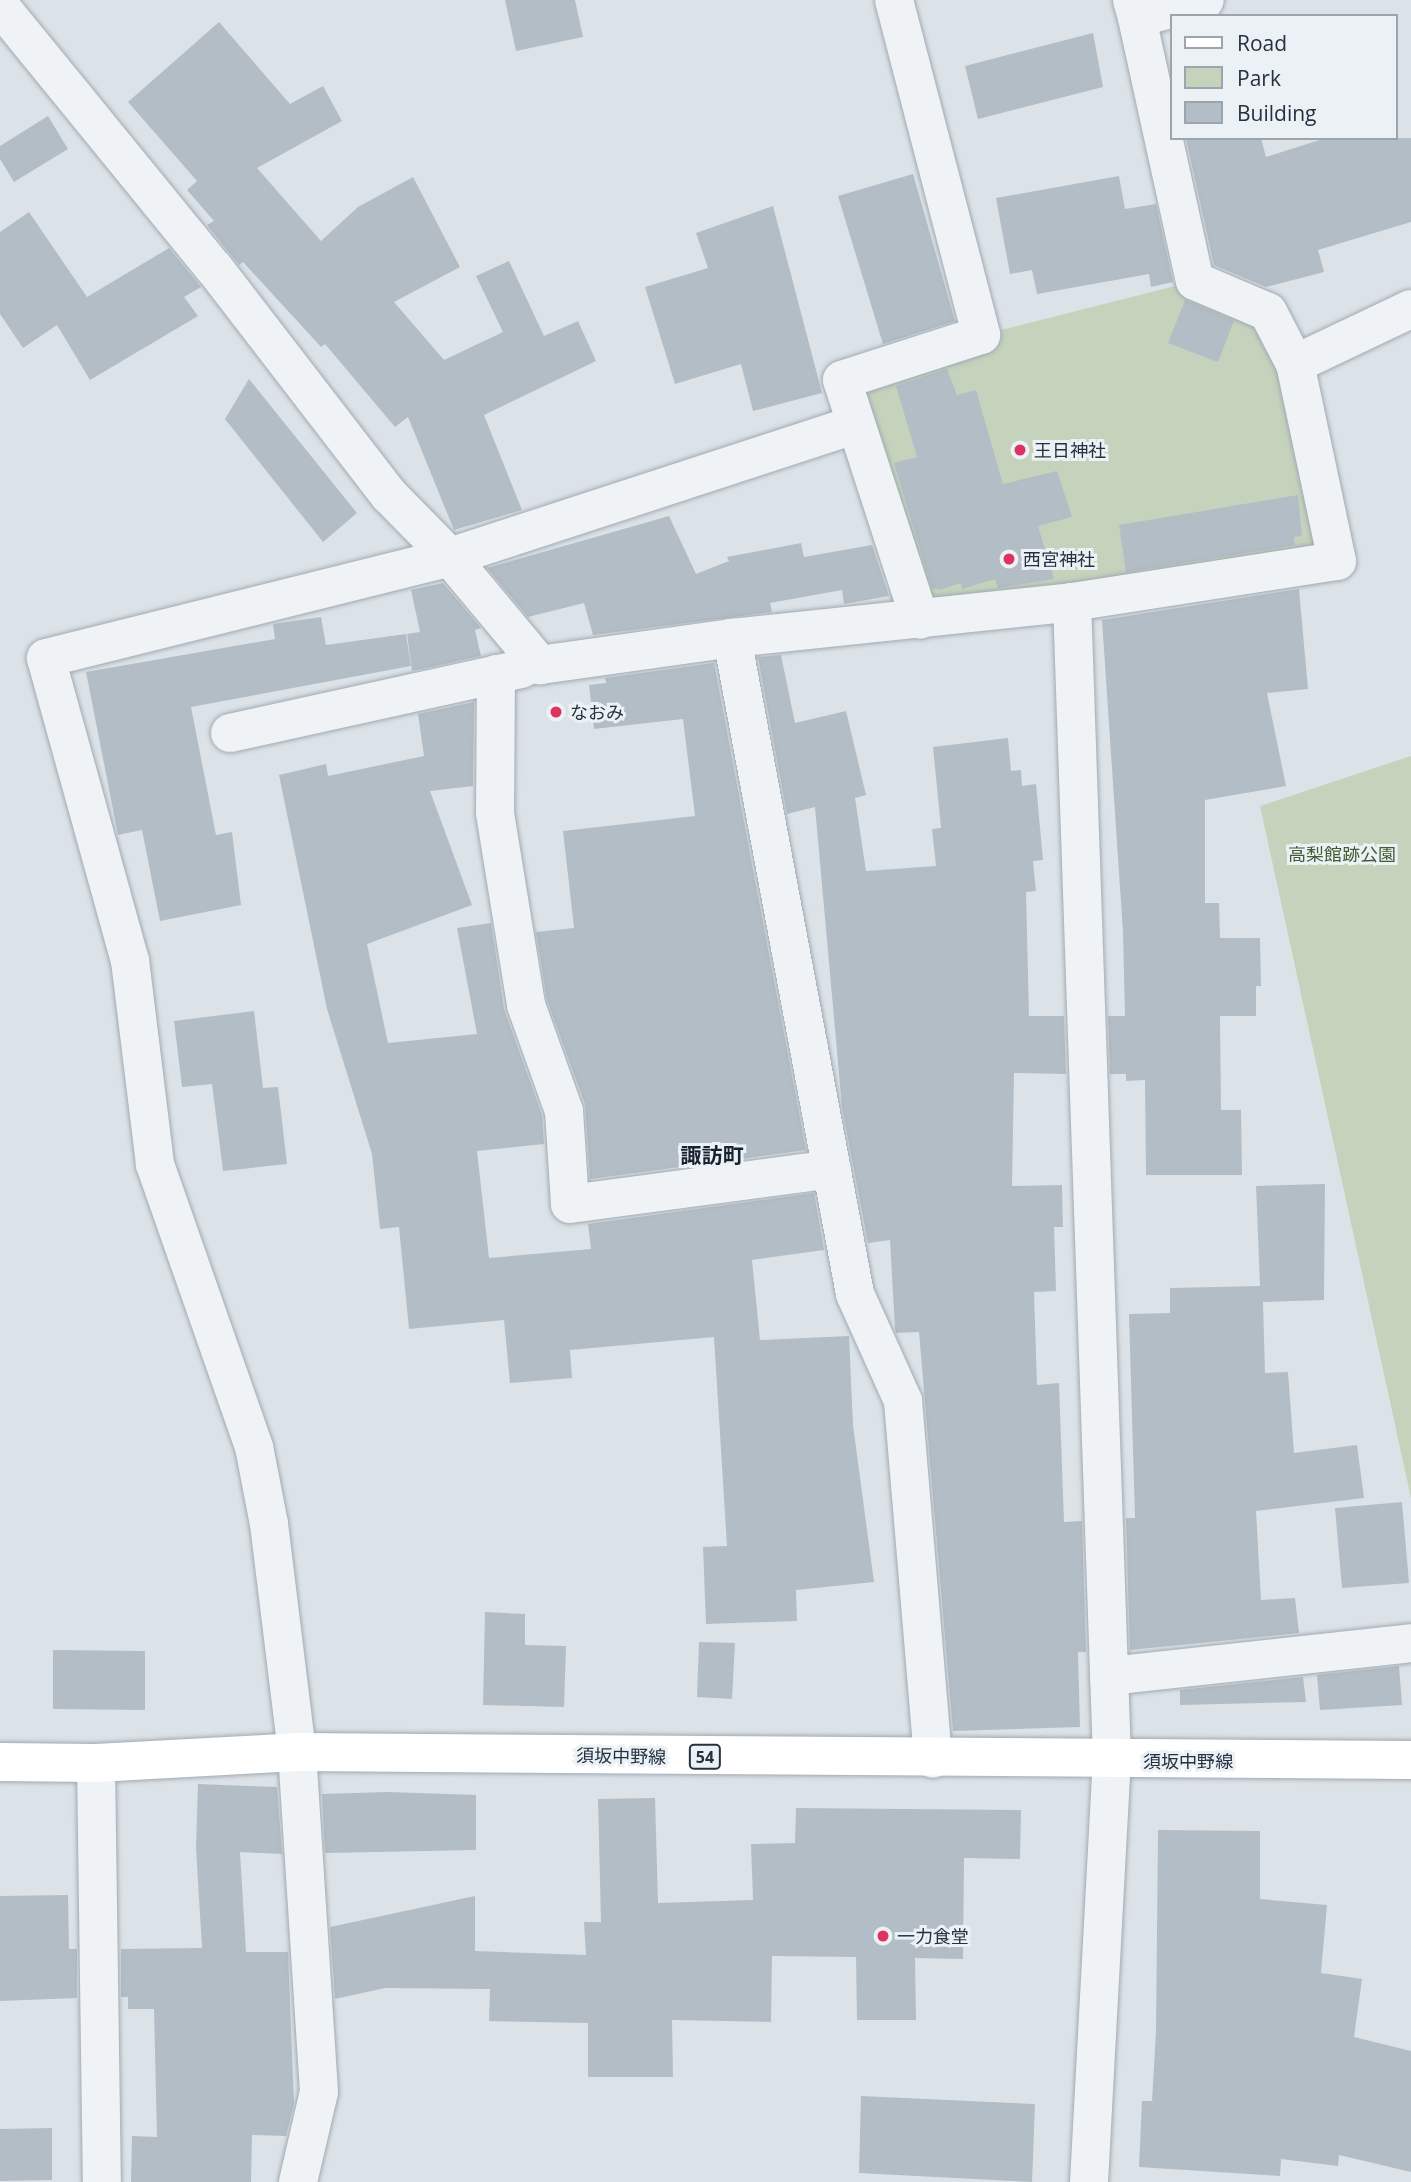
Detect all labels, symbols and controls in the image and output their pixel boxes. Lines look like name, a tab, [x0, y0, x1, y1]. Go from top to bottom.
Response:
legend	[1170, 14, 1397, 140]
text: Road	[1237, 29, 1287, 57]
text: Park	[1237, 64, 1281, 92]
text: Building	[1237, 99, 1316, 127]
place label: 王日神社	[1034, 439, 1106, 461]
marker: 王日神社	[1012, 442, 1028, 458]
place label: 西宮神社	[1023, 548, 1095, 570]
marker: 西宮神社	[1001, 551, 1017, 567]
place label: なおみ	[570, 701, 624, 723]
marker: なおみ	[548, 704, 564, 720]
park label: 高梨館跡公園	[1288, 843, 1396, 865]
district label: 諏訪町	[681, 1142, 743, 1168]
street label: 須坂中野線	[576, 1744, 666, 1768]
road number: 54	[688, 1744, 722, 1770]
street label: 須坂中野線	[1143, 1750, 1233, 1772]
place label: 一力食堂	[897, 1925, 969, 1947]
marker: 一力食堂	[875, 1928, 891, 1944]

